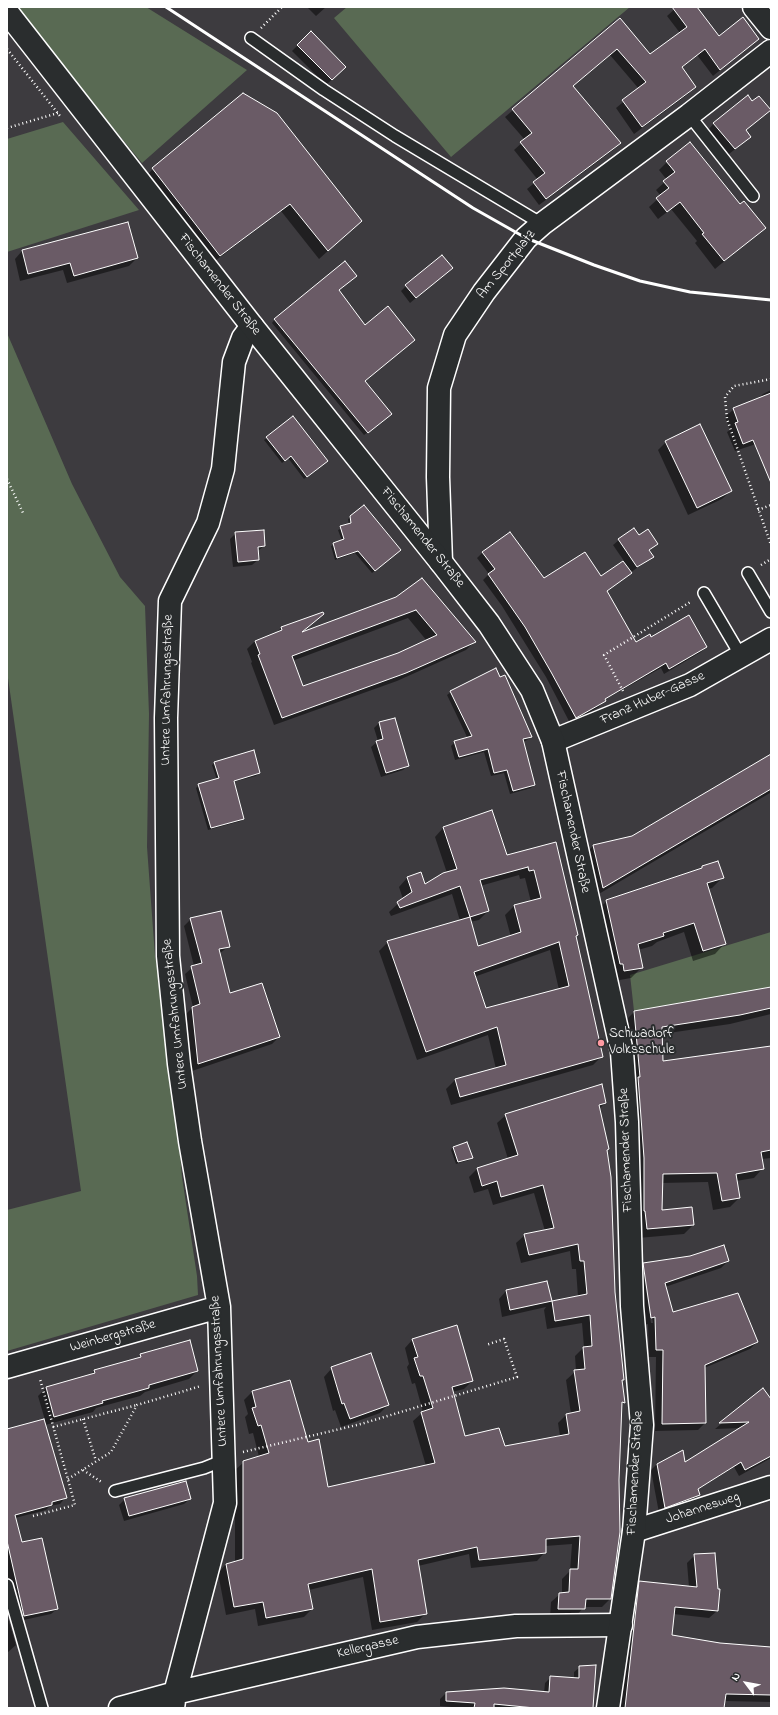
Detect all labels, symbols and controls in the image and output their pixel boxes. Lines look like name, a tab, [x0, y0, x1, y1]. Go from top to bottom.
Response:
street label: Am Sportplatz	[474, 227, 540, 303]
street label: Fischamender Straße	[174, 231, 264, 339]
street label: Fischamender Straße	[376, 484, 468, 592]
street label: Untere Umfahrungsstraße	[158, 614, 178, 766]
street label: Franz Huber-Gasse	[598, 668, 708, 730]
street label: Fischamender Straße	[551, 769, 593, 895]
street label: Untere Umfahrungsstraße	[160, 938, 192, 1090]
place label: Schwadorf Volksschule	[609, 1027, 675, 1060]
marker: Schwadorf Volksschule	[596, 1038, 606, 1048]
street label: Fischamender Straße	[616, 1088, 638, 1212]
street label: Untere Umfahrungsstraße	[208, 1295, 232, 1447]
street label: Weinbergstraße	[68, 1317, 158, 1357]
street label: Fischamender Straße	[624, 1410, 648, 1536]
street label: Johannesweg	[664, 1489, 742, 1529]
street label: Kellergasse	[336, 1633, 400, 1663]
north arrow	[726, 1663, 766, 1703]
text: N	[727, 1669, 745, 1684]

